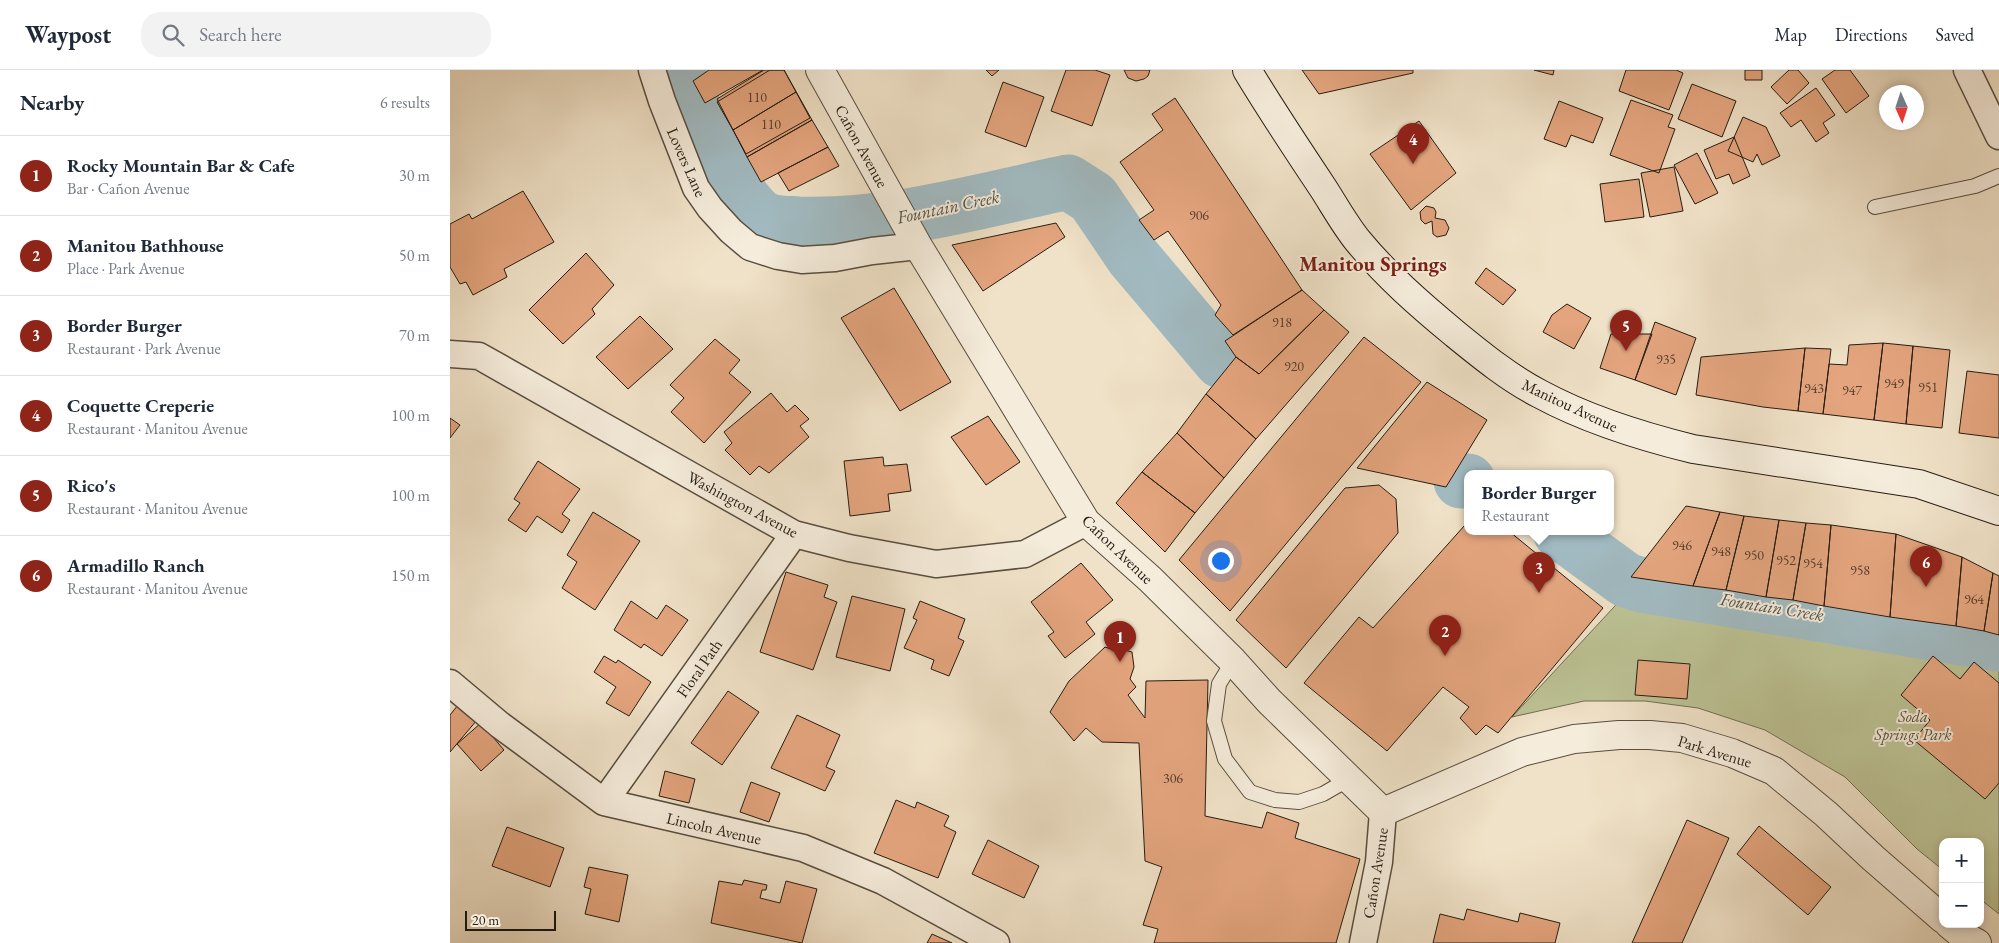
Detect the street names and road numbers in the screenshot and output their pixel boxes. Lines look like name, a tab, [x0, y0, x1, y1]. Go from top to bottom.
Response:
street label: Cañon Avenue	[830, 101, 893, 191]
street label: Lovers Lane	[662, 124, 711, 200]
street label: Manitou Avenue	[1519, 374, 1621, 437]
street label: Washington Avenue	[684, 466, 802, 543]
street label: Cañon Avenue	[1077, 510, 1158, 589]
street label: Floral Path	[672, 635, 727, 702]
street label: Park Avenue	[1675, 730, 1754, 773]
street label: Lincoln Avenue	[664, 807, 764, 850]
street label: Cañon Avenue	[1358, 826, 1393, 920]

